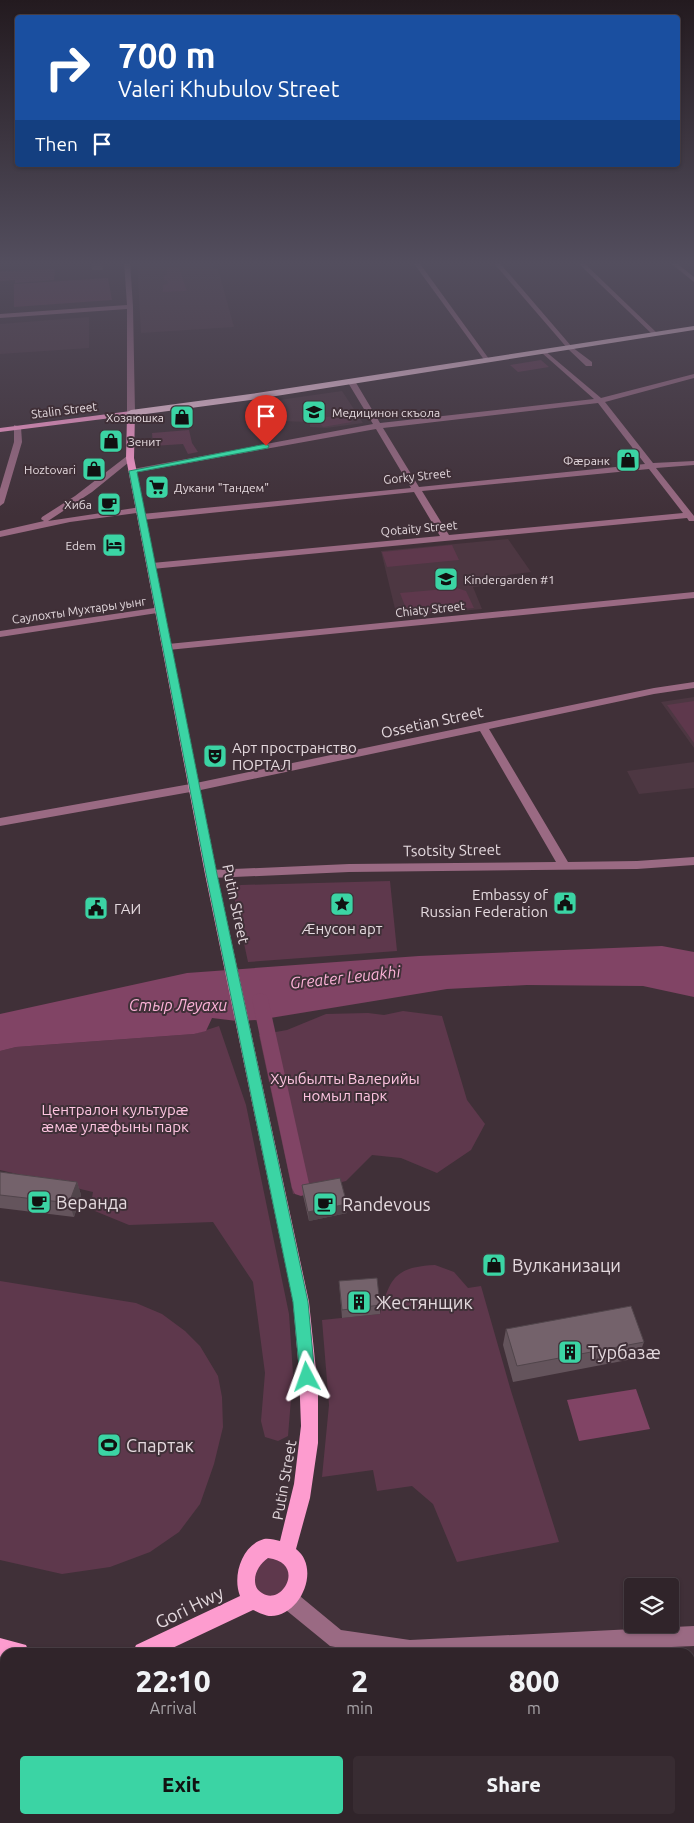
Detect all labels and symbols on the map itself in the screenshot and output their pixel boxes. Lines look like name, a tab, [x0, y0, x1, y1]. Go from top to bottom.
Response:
pin	[245, 395, 287, 446]
street label: Stalin Street	[30, 399, 98, 420]
school or university icon: Медицинон скъола	[301, 399, 327, 425]
shop icon: Хозяюшка	[169, 404, 195, 430]
place label: Медицинон скъола	[332, 406, 440, 419]
place label: Хозяюшка	[106, 411, 164, 424]
shop icon: Зенит	[98, 428, 124, 454]
place label: Зенит	[128, 435, 161, 448]
shop icon: Фæранк	[615, 447, 641, 473]
place label: Фæранк	[563, 454, 610, 467]
shop icon: Hoztovari	[81, 456, 107, 482]
place label: Hoztovari	[24, 463, 76, 476]
street label: Gorky Street	[383, 466, 452, 486]
supermarket icon: Дукани "Тандем"	[144, 474, 170, 500]
place label: Дукани "Тандем"	[174, 481, 269, 494]
cafe icon: Хиба	[96, 491, 122, 517]
place label: Хиба	[64, 498, 92, 511]
street label: Qotaity Street	[380, 518, 458, 538]
hotel icon: Edem	[101, 532, 127, 558]
place label: Edem	[65, 539, 96, 552]
school or university icon: Kindergarden #1	[433, 566, 459, 592]
place label: Kindergarden #1	[464, 573, 555, 586]
street label: Саулохты Мухтары уынг	[11, 594, 147, 626]
street label: Chiaty Street	[394, 599, 466, 619]
street label: Ossetian Street	[379, 703, 485, 741]
place label: Арт пространство ПОРТАЛ	[232, 739, 357, 773]
theatre icon: Арт пространство ПОРТАЛ	[202, 743, 228, 769]
street label: Tsotsity Street	[403, 841, 501, 859]
street label: Putin Street	[219, 863, 253, 945]
place label: Embassy of Russian Federation	[420, 886, 548, 920]
public building icon: Embassy of Russian Federation	[552, 890, 578, 916]
place icon: Æнусон арт	[329, 891, 355, 917]
public building icon: ГАИ	[83, 895, 109, 921]
place label: ГАИ	[114, 900, 141, 917]
place label: Æнусон арт	[302, 920, 383, 937]
water label: Greater Leuakhi	[289, 962, 402, 992]
water label: Стыр Леуахи	[129, 996, 228, 1014]
park label: Хуыбылты Валерийы номыл парк	[270, 1070, 420, 1104]
park label: Централон культурæ æмæ улæфыны парк	[41, 1101, 189, 1135]
cafe icon: Веранда	[26, 1189, 52, 1215]
cafe icon: Randevous	[312, 1191, 338, 1217]
place label: Веранда	[56, 1192, 127, 1212]
place label: Randevous	[342, 1194, 431, 1214]
shop icon: Вулканизаци	[481, 1252, 507, 1278]
place label: Вулканизаци	[512, 1255, 621, 1275]
building icon: Жестянщик	[346, 1289, 372, 1315]
place label: Жестянщик	[376, 1292, 473, 1312]
building icon: Турбазæ	[557, 1339, 583, 1365]
place label: Турбазæ	[588, 1342, 661, 1362]
position arrow	[280, 1350, 332, 1402]
sports icon: Спартак	[96, 1432, 122, 1458]
place label: Спартак	[126, 1435, 194, 1455]
street label: Putin Street	[269, 1439, 299, 1521]
street label: Gori Hwy	[152, 1582, 227, 1632]

